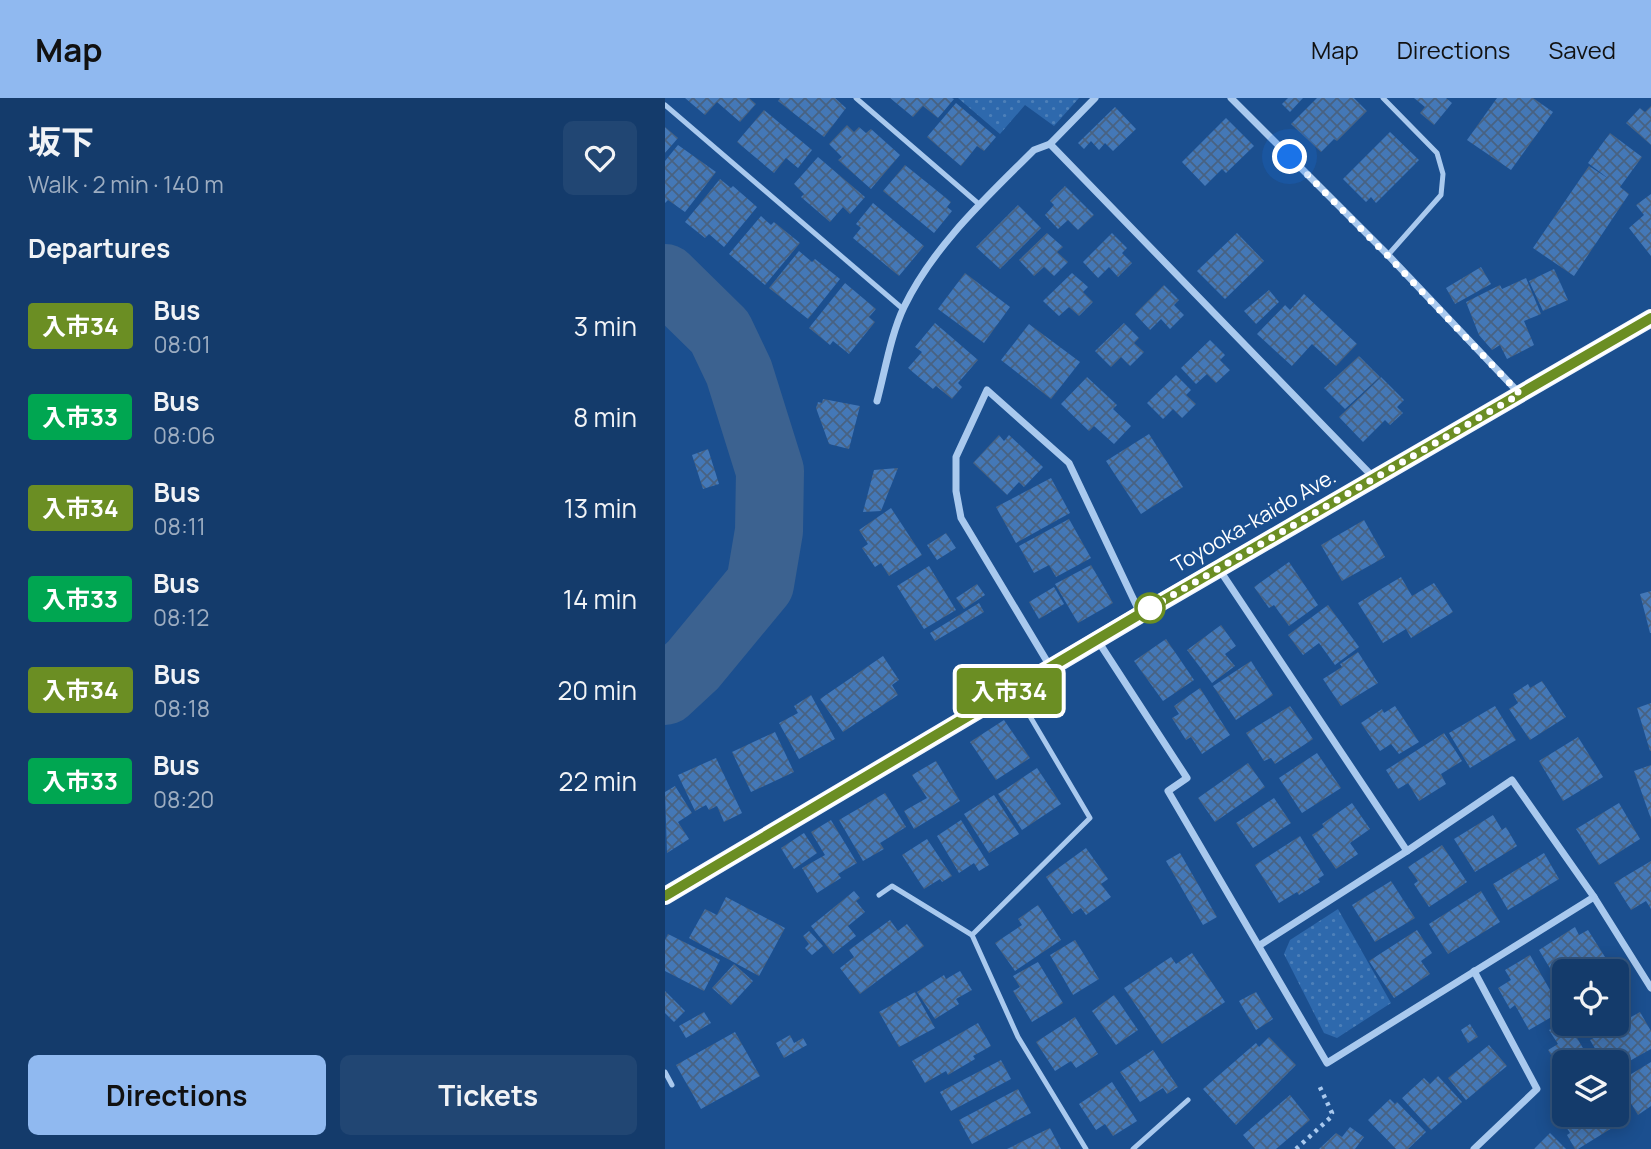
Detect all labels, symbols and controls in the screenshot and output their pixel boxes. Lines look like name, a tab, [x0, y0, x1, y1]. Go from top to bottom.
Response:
text: Map	[35, 27, 103, 72]
text: Map	[1311, 33, 1359, 66]
text: Directions	[1397, 33, 1510, 66]
text: Saved	[1548, 33, 1616, 66]
text: 坂下	[28, 119, 94, 164]
button: heart	[563, 121, 637, 195]
your location	[1272, 139, 1307, 174]
text: Walk · 2 min · 140 m	[28, 168, 224, 200]
text: Departures	[28, 230, 170, 266]
text: Bus	[154, 292, 200, 328]
text: 3 min	[574, 308, 637, 344]
text: 入市34	[42, 309, 119, 342]
text: 08:01	[154, 328, 211, 360]
text: Bus	[153, 383, 200, 419]
text: 8 min	[573, 399, 637, 435]
text: 入市33	[42, 400, 118, 433]
text: 08:06	[153, 419, 215, 451]
street label: Toyooka-kaido Ave.	[1166, 462, 1341, 579]
text: Bus	[154, 474, 200, 510]
text: 13 min	[564, 490, 637, 526]
text: 入市34	[42, 491, 119, 524]
text: 08:11	[154, 510, 206, 542]
text: Bus	[153, 565, 200, 601]
text: 14 min	[563, 581, 637, 617]
text: 入市33	[42, 582, 118, 615]
unlabelled marker	[1135, 593, 1165, 623]
text: 08:12	[153, 601, 209, 633]
text: Bus	[154, 656, 200, 692]
line badge: 入市34	[960, 668, 1058, 714]
text: 20 min	[558, 672, 637, 708]
text: 入市34	[42, 673, 119, 706]
text: 入市34	[971, 674, 1047, 707]
text: 08:18	[154, 692, 210, 724]
text: Bus	[153, 747, 200, 783]
text: 22 min	[559, 763, 637, 799]
text: 入市33	[42, 764, 118, 797]
text: 08:20	[153, 783, 214, 815]
map controls	[1552, 959, 1629, 1127]
button: locate	[1552, 959, 1629, 1036]
button: layers	[1552, 1050, 1629, 1127]
button: Directions	[28, 1055, 326, 1135]
button: Tickets	[340, 1055, 637, 1135]

